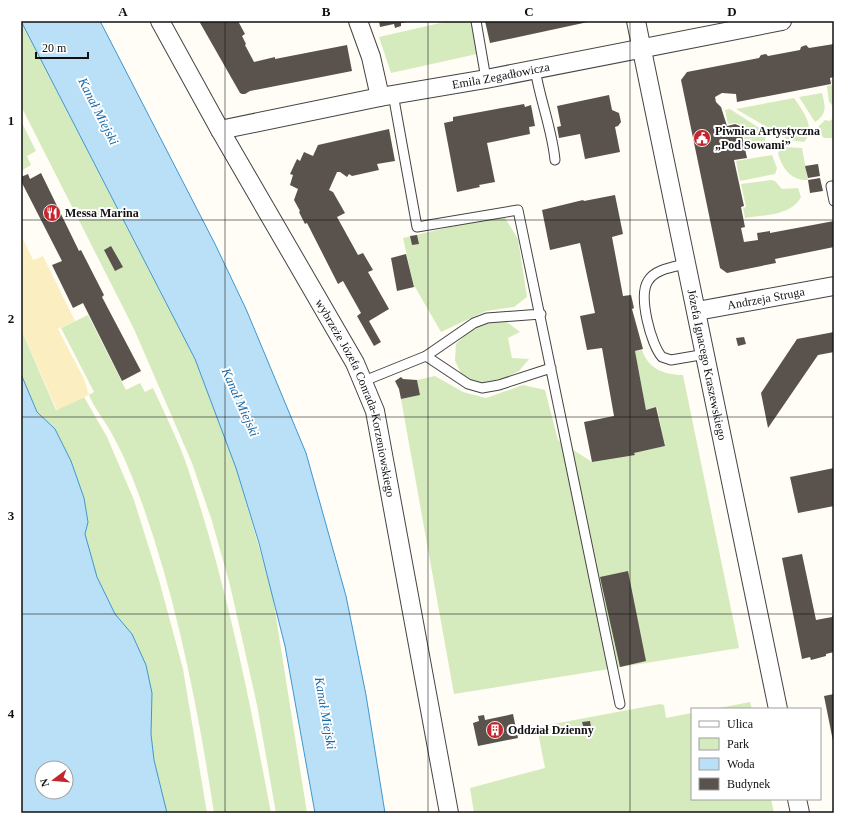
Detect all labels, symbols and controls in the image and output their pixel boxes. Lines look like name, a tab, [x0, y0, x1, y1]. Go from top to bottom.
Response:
text: A	[118, 4, 128, 19]
text: B	[322, 4, 331, 19]
text: C	[524, 4, 534, 19]
text: D	[727, 4, 737, 19]
scale bar	[36, 34, 88, 60]
text: 20 m	[42, 41, 67, 55]
street label: Emila Zegadłowicza	[451, 60, 551, 92]
water label: Kanał Miejski	[75, 74, 122, 148]
text: 1	[8, 113, 14, 128]
place label: Piwnica Artystyczna „Pod Sowami”	[715, 124, 820, 152]
public building icon: Piwnica Artystyczna „Pod Sowami”	[692, 128, 712, 148]
restaurant icon: Messa Marina	[42, 203, 62, 223]
place label: Messa Marina	[65, 206, 139, 220]
street label: Andrzeja Struga	[726, 284, 806, 312]
street label: Józefa Ignacego Kraszewskiego	[685, 288, 729, 442]
street label: wybrzeże Józefa Conrada-Korzeniowskiego	[312, 297, 398, 498]
text: 2	[8, 311, 14, 326]
water label: Kanał Miejski	[218, 365, 262, 439]
text: 3	[8, 508, 15, 523]
water label: Kanał Miejski	[312, 675, 339, 751]
text: 4	[8, 706, 15, 721]
legend	[691, 708, 821, 800]
text: Ulica	[727, 717, 754, 731]
building icon: Oddział Dzienny	[485, 720, 505, 740]
place label: Oddział Dzienny	[508, 723, 594, 737]
text: Park	[727, 737, 749, 751]
text: Woda	[727, 757, 755, 771]
north arrow	[34, 760, 74, 800]
text: N	[38, 777, 51, 788]
text: Budynek	[727, 777, 770, 791]

